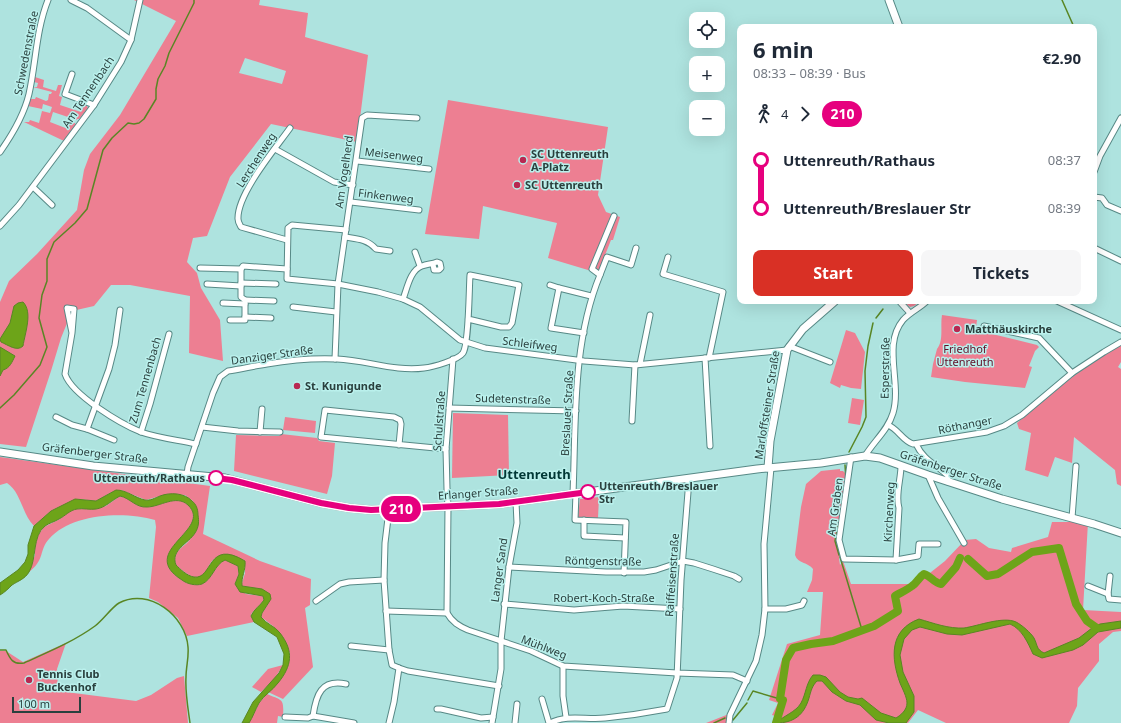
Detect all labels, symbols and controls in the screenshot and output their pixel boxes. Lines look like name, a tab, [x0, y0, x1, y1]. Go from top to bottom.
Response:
street label: Schwedenstraße	[10, 9, 41, 96]
map controls	[689, 12, 725, 136]
button: locate	[689, 12, 725, 48]
text: 6 min	[753, 34, 814, 64]
text: €2.90	[1042, 48, 1081, 68]
street label: Am Tennenbach	[58, 53, 117, 130]
button: +	[689, 56, 725, 92]
text: 08:33 – 08:39 · Bus	[753, 64, 866, 82]
button: −	[689, 100, 725, 136]
icon: walk	[753, 103, 775, 125]
icon: forward	[794, 103, 816, 125]
text: 210	[830, 104, 854, 123]
text: 4	[781, 105, 788, 123]
street label: Lerchenweg	[232, 129, 279, 190]
street label: Am Vogelherd	[331, 135, 356, 209]
street label: Meisenweg	[364, 143, 424, 166]
place label: SC Uttenreuth A-Platz	[531, 146, 609, 174]
text: Uttenreuth/Rathaus	[783, 150, 935, 170]
text: 08:37	[1048, 151, 1081, 169]
marker: SC Uttenreuth A-Platz	[518, 155, 528, 165]
place label: SC Uttenreuth	[525, 177, 603, 192]
marker: SC Uttenreuth	[512, 180, 522, 190]
street label: Finkenweg	[357, 185, 415, 206]
text: Uttenreuth/Breslauer Str	[783, 198, 971, 218]
text: 08:39	[1048, 199, 1081, 217]
button: Start	[753, 250, 913, 296]
button: Tickets	[921, 250, 1081, 296]
place label: Matthäuskirche	[965, 321, 1053, 336]
marker: Matthäuskirche	[952, 324, 962, 334]
street label: Schleifweg	[502, 333, 558, 354]
street label: Zum Tennenbach	[125, 335, 164, 425]
street label: Esperstraße	[876, 337, 893, 399]
street label: Danziger Straße	[230, 341, 314, 368]
park label: Friedhof Uttenreuth	[936, 341, 994, 369]
street label: Marloffsteiner Straße	[750, 349, 783, 460]
street label: Breslauer Straße	[557, 370, 576, 456]
place label: St. Kunigunde	[305, 378, 382, 393]
marker: St. Kunigunde	[292, 381, 302, 391]
street label: Schulstraße	[429, 390, 448, 452]
street label: Sudetenstraße	[475, 390, 551, 407]
street label: Röthanger	[937, 412, 994, 437]
street label: Gräfenberger Straße	[41, 439, 149, 466]
street label: Gräfenberger Straße	[898, 446, 1004, 493]
district label: Uttenreuth	[497, 465, 571, 483]
place label: Uttenreuth/Rathaus	[94, 470, 205, 485]
marker: Uttenreuth/Rathaus	[208, 470, 224, 486]
street label: Am Graben	[823, 477, 846, 537]
place label: Uttenreuth/Breslauer Str	[599, 478, 718, 506]
street label: Kirchenweg	[879, 481, 898, 543]
street label: Erlanger Straße	[437, 482, 519, 503]
marker: Uttenreuth/Breslauer Str	[580, 484, 596, 500]
line badge: 210	[378, 496, 424, 522]
text: 210	[389, 499, 413, 518]
street label: Raiffeisenstraße	[661, 533, 682, 617]
street label: Langer Sand	[487, 537, 510, 603]
street label: Röntgenstraße	[564, 552, 642, 569]
street label: Robert-Koch-Straße	[553, 590, 655, 605]
street label: Mühlweg	[519, 631, 569, 662]
place label: Tennis Club Buckenhof	[37, 666, 100, 694]
marker: Tennis Club Buckenhof	[24, 675, 34, 685]
scale bar	[12, 695, 81, 714]
text: 100 m	[18, 696, 50, 711]

